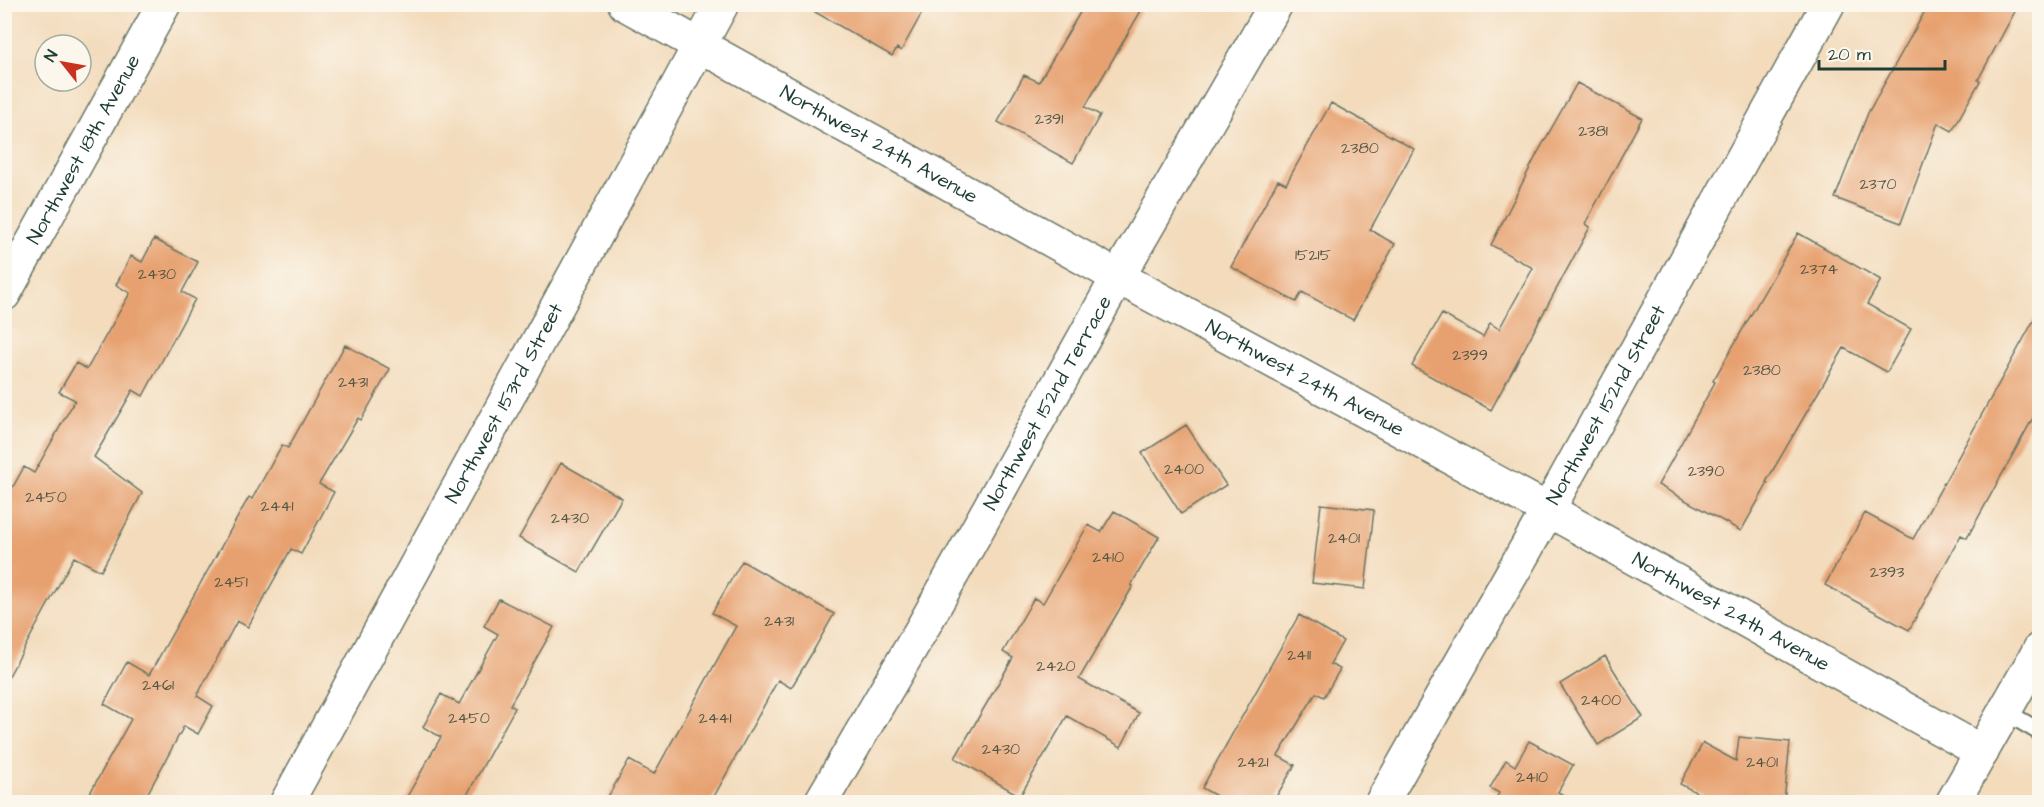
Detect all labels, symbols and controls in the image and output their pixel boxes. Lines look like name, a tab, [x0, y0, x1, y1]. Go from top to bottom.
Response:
north arrow	[33, 33, 93, 93]
scale bar	[1819, 33, 1945, 71]
text: 20 m	[1828, 42, 1871, 67]
street label: Northwest 18th Avenue	[22, 50, 146, 248]
street label: Northwest 24th Avenue	[775, 78, 983, 211]
house number: 2391	[1035, 108, 1063, 130]
house number: 2381	[1578, 120, 1608, 142]
house number: 2380	[1341, 137, 1379, 159]
house number: 2370	[1859, 173, 1897, 195]
house number: 15215	[1295, 244, 1332, 266]
house number: 2374	[1800, 258, 1838, 280]
house number: 2430	[138, 263, 176, 285]
street label: Northwest 152nd Terrace	[977, 291, 1119, 515]
street label: Northwest 153rd Street	[438, 298, 570, 508]
street label: Northwest 152nd Street	[1540, 300, 1673, 510]
street label: Northwest 24th Avenue	[1200, 313, 1409, 444]
house number: 2399	[1452, 344, 1488, 366]
house number: 2380	[1743, 359, 1781, 381]
house number: 2431	[338, 371, 368, 393]
house number: 2400	[1164, 458, 1204, 480]
house number: 2390	[1688, 460, 1724, 482]
house number: 2450	[25, 486, 67, 508]
house number: 2441	[261, 495, 293, 517]
house number: 2430	[551, 507, 589, 529]
house number: 2401	[1328, 527, 1360, 549]
house number: 2410	[1092, 546, 1124, 568]
street label: Northwest 24th Avenue	[1627, 546, 1835, 678]
house number: 2393	[1870, 561, 1904, 583]
house number: 2451	[214, 571, 248, 593]
house number: 2431	[764, 610, 794, 632]
house number: 2411	[1287, 644, 1311, 666]
house number: 2420	[1036, 655, 1076, 677]
house number: 2461	[142, 674, 174, 696]
house number: 2400	[1581, 689, 1621, 711]
house number: 2450	[448, 707, 490, 729]
house number: 2441	[699, 707, 731, 729]
house number: 2430	[982, 738, 1020, 760]
house number: 2421	[1237, 751, 1269, 773]
house number: 2401	[1746, 751, 1778, 773]
house number: 2410	[1516, 766, 1548, 788]

